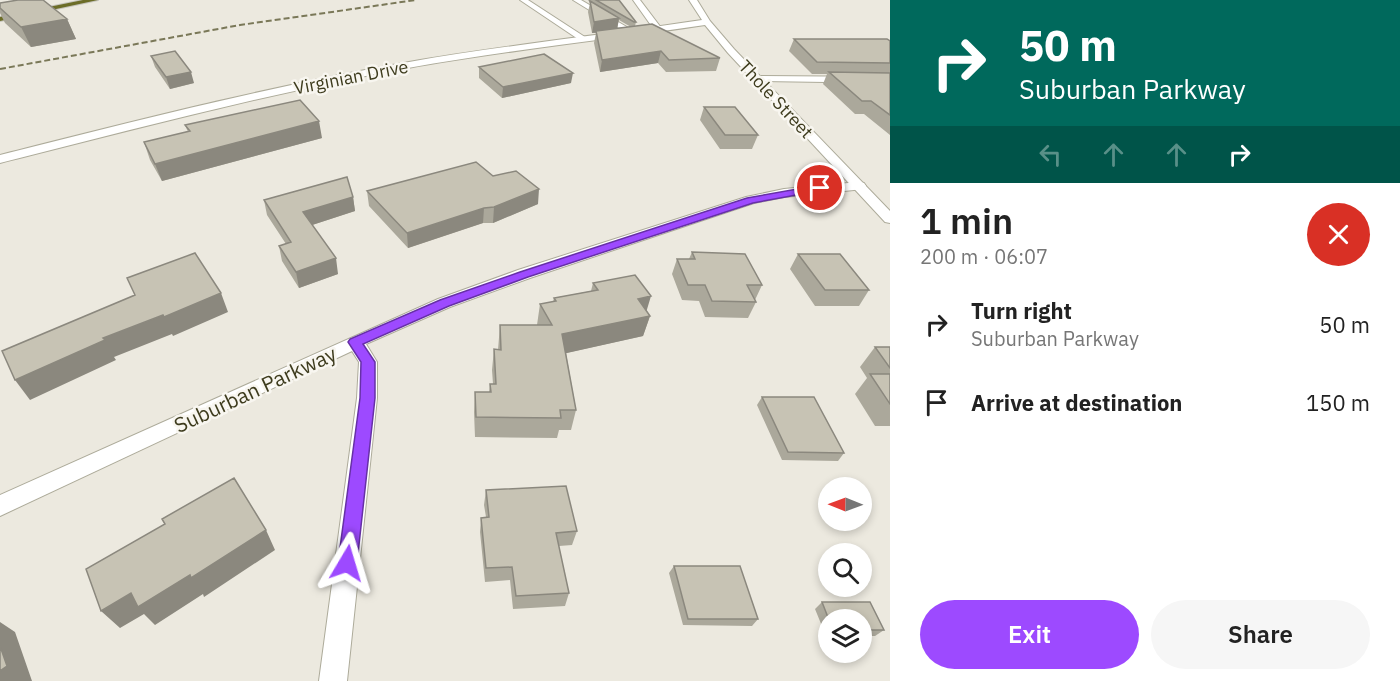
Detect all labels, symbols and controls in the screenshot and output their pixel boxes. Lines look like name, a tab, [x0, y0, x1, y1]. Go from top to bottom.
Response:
text: 50 m	[1019, 18, 1117, 73]
icon: right	[920, 24, 998, 102]
street label: Virginian Drive	[292, 55, 410, 99]
street label: Thole Street	[734, 55, 818, 143]
text: Suburban Parkway	[1019, 71, 1246, 106]
icon: left	[1034, 138, 1067, 171]
icon: ahead	[1097, 138, 1130, 171]
icon: ahead	[1160, 138, 1193, 171]
icon: right	[1223, 138, 1256, 171]
pin	[794, 162, 845, 213]
icon: arrive	[803, 171, 836, 204]
text: 1 min	[920, 197, 1013, 244]
button: close	[1307, 203, 1370, 266]
text: 200 m · 06:07	[920, 243, 1048, 270]
text: Turn right	[971, 296, 1072, 325]
icon: right	[920, 308, 953, 341]
text: 50 m	[1319, 310, 1370, 339]
text: Suburban Parkway	[971, 325, 1139, 352]
street label: Suburban Parkway	[169, 339, 341, 439]
icon: arrive	[920, 386, 953, 419]
text: Arrive at destination	[971, 388, 1182, 417]
text: 150 m	[1306, 388, 1370, 417]
north arrow	[818, 477, 872, 531]
map controls	[818, 477, 872, 663]
position arrow	[315, 531, 379, 595]
button: search	[818, 543, 872, 597]
button: Exit	[920, 600, 1139, 669]
button: Share	[1151, 600, 1370, 669]
button: layers	[818, 609, 872, 663]

